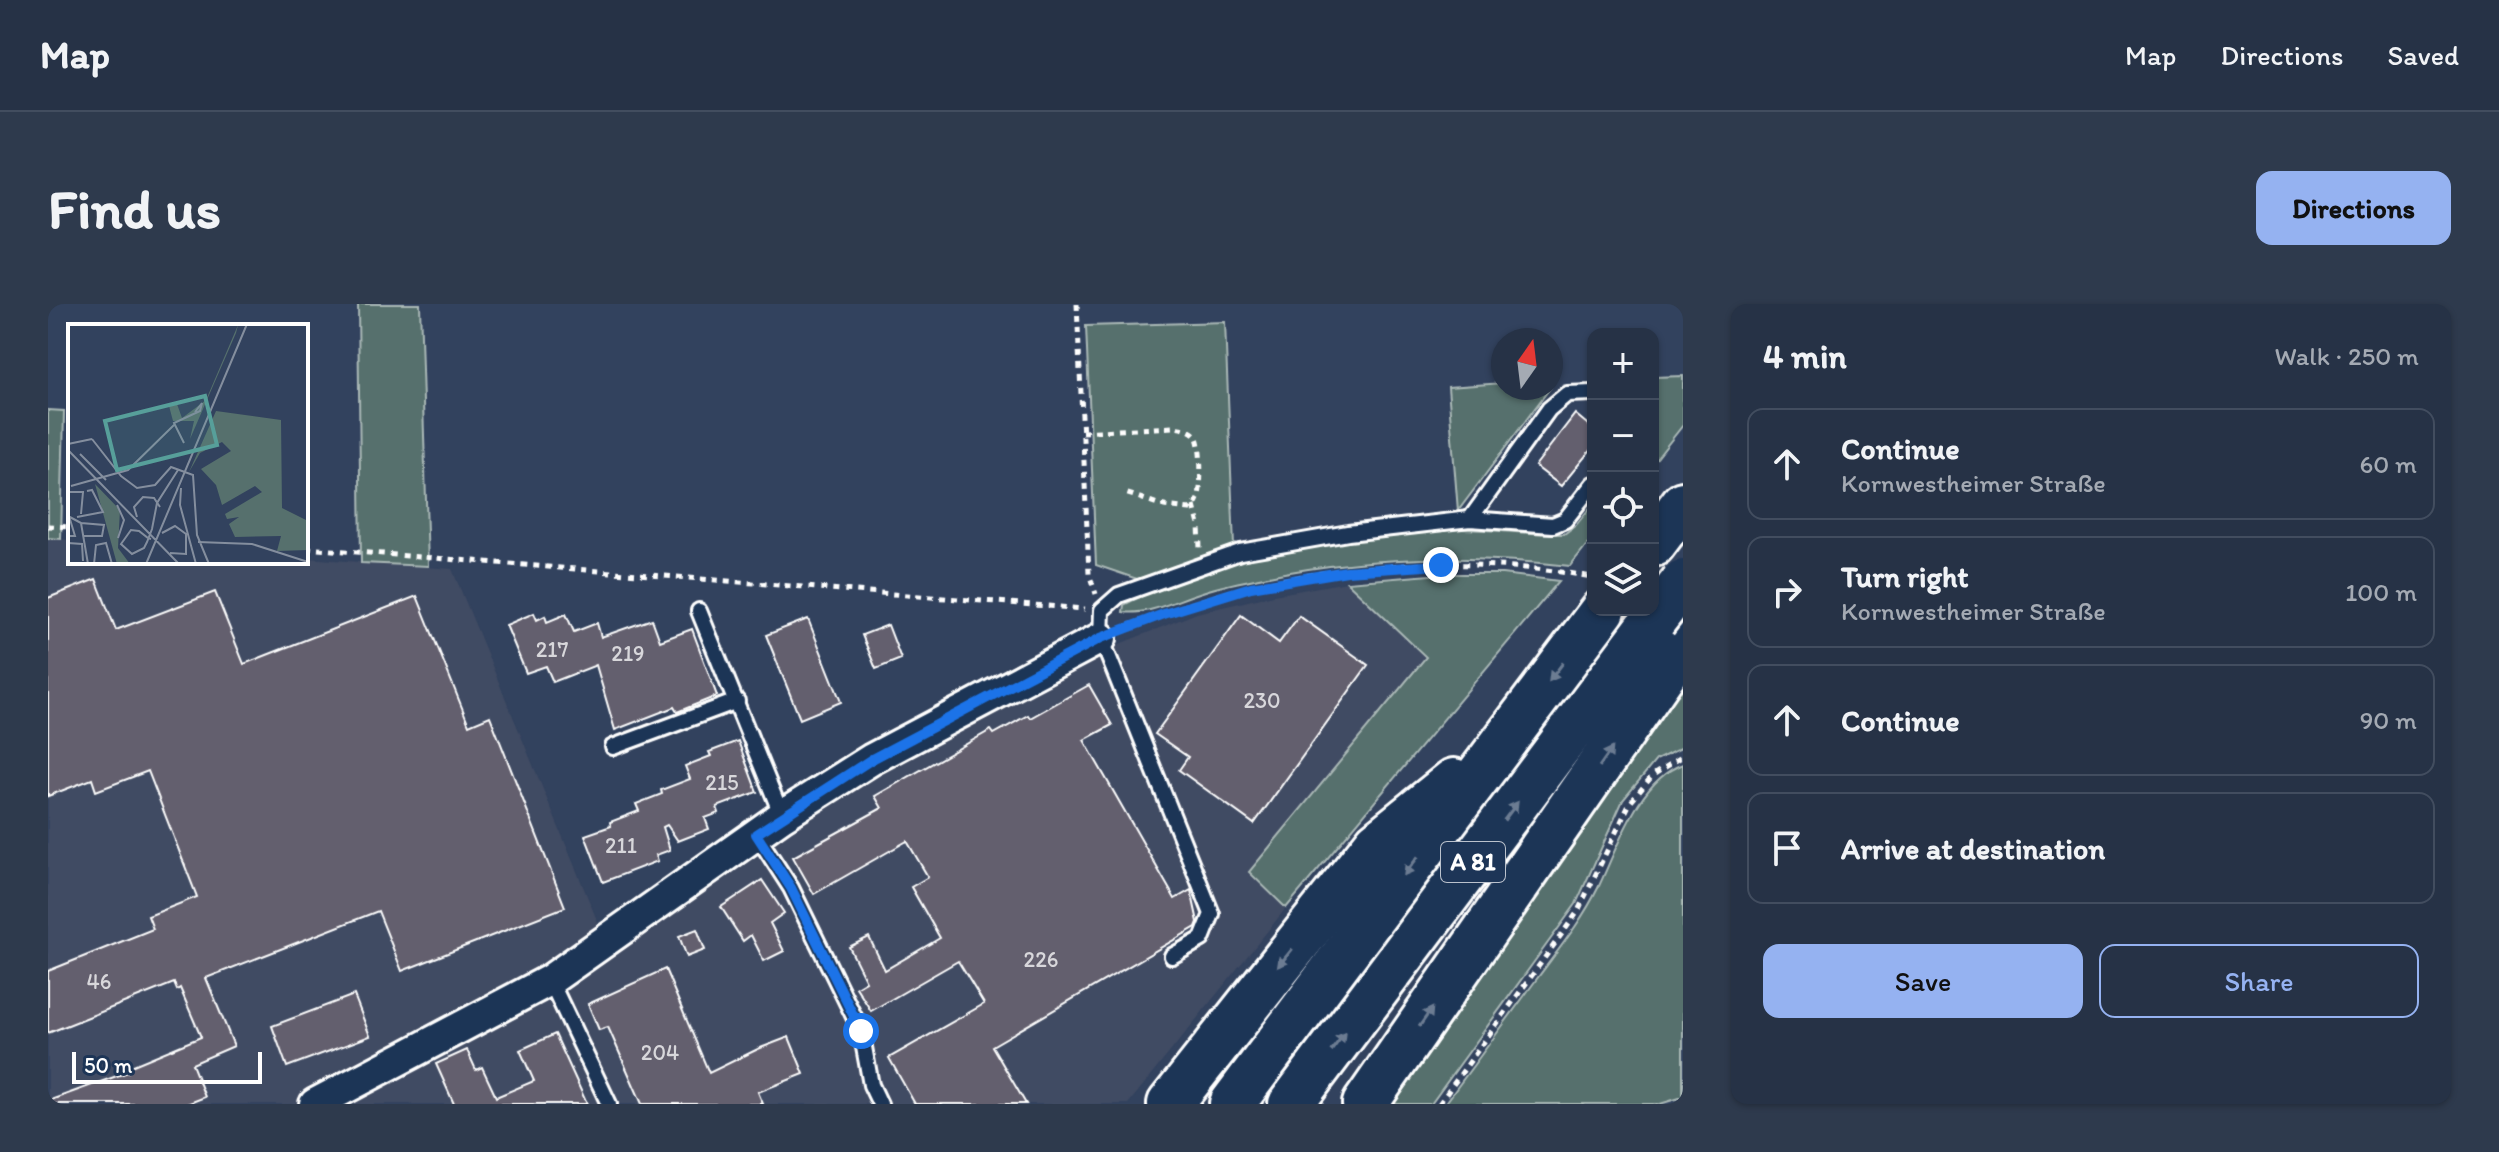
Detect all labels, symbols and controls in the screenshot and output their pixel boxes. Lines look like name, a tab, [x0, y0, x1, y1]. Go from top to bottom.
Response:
text: Map	[40, 32, 110, 78]
text: Map	[2125, 38, 2176, 72]
text: Directions	[2220, 38, 2344, 72]
text: Saved	[2388, 38, 2459, 72]
button: Directions	[2256, 171, 2451, 245]
text: Find us	[48, 175, 221, 242]
inset map	[68, 324, 308, 564]
north arrow	[1491, 328, 1563, 400]
map controls	[1587, 328, 1659, 616]
button: +	[1587, 328, 1659, 400]
text: 4 min	[1763, 336, 1847, 377]
text: Walk · 250 m	[2275, 340, 2419, 372]
button: −	[1587, 400, 1659, 472]
text: Continue	[1841, 430, 1960, 467]
icon: ahead	[1765, 442, 1809, 486]
text: 60 m	[2360, 448, 2417, 480]
text: Kornwestheimer Straße	[1841, 467, 2106, 499]
button: locate	[1587, 472, 1659, 544]
button: layers	[1587, 544, 1659, 616]
route end	[1423, 547, 1459, 583]
text: Turn right	[1841, 558, 1969, 595]
icon: right	[1765, 570, 1809, 614]
text: 100 m	[2345, 576, 2417, 608]
text: Kornwestheimer Straße	[1841, 595, 2106, 627]
house number: 217	[536, 636, 568, 663]
house number: 219	[611, 640, 645, 667]
one-way arrow	[1549, 662, 1565, 683]
house number: 230	[1243, 687, 1281, 714]
icon: ahead	[1765, 698, 1809, 742]
text: Continue	[1841, 702, 1960, 739]
text: 90 m	[2360, 704, 2417, 736]
one-way arrow	[1598, 747, 1613, 768]
house number: 215	[705, 769, 739, 796]
one-way arrow	[1503, 801, 1519, 822]
icon: arrive	[1765, 826, 1809, 870]
text: Arrive at destination	[1841, 830, 2105, 867]
house number: 211	[605, 832, 637, 859]
road number: A 81	[1441, 842, 1505, 882]
one-way arrow	[1403, 855, 1419, 877]
button: Save	[1763, 944, 2083, 1018]
button: Share	[2099, 944, 2419, 1018]
house number: 226	[1024, 946, 1058, 973]
one-way arrow	[1277, 948, 1294, 968]
house number: 46	[87, 968, 111, 995]
one-way arrow	[1418, 1007, 1433, 1028]
route start	[843, 1013, 879, 1049]
one-way arrow	[1330, 1031, 1346, 1052]
house number: 204	[641, 1039, 679, 1066]
scale bar	[72, 1048, 262, 1084]
text: 50 m	[84, 1052, 133, 1079]

